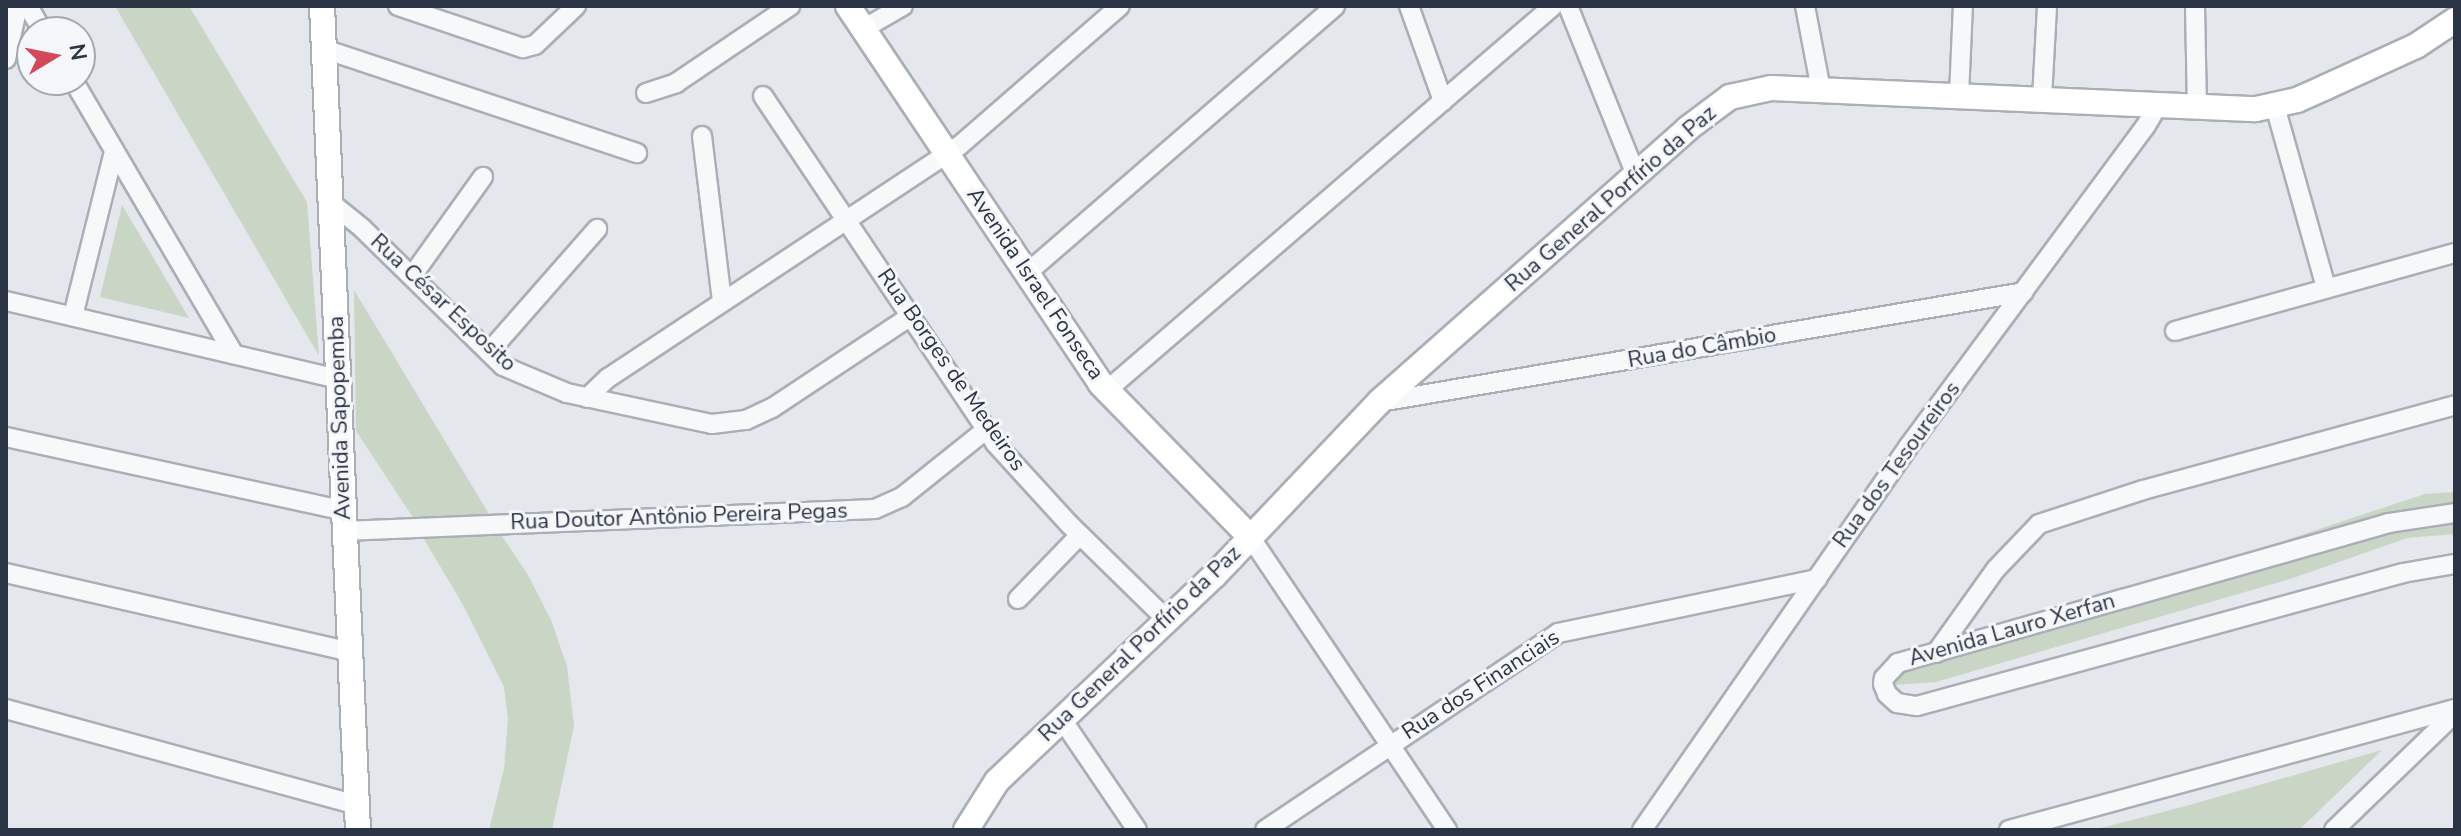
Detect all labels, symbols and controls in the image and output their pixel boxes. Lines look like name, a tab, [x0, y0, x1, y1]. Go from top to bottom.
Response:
north arrow	[16, 16, 96, 96]
text: N	[61, 41, 94, 63]
street label: Rua General Porfírio da Paz	[1500, 100, 1722, 298]
street label: Avenida Israel Fonseca	[961, 183, 1109, 385]
street label: Rua César Esposito	[365, 229, 521, 377]
street label: Rua Borges de Medeiros	[871, 264, 1031, 476]
street label: Avenida Sapopemba	[323, 316, 357, 520]
street label: Rua do Câmbio	[1626, 322, 1778, 374]
street label: Rua dos Tesoureiros	[1828, 377, 1966, 553]
street label: Rua Doutor Antônio Pereira Pegas	[510, 498, 848, 536]
street label: Rua General Porfírio da Paz	[1033, 541, 1247, 747]
street label: Avenida Lauro Xerfan	[1906, 588, 2118, 672]
street label: Rua dos Financiais	[1397, 624, 1565, 746]

